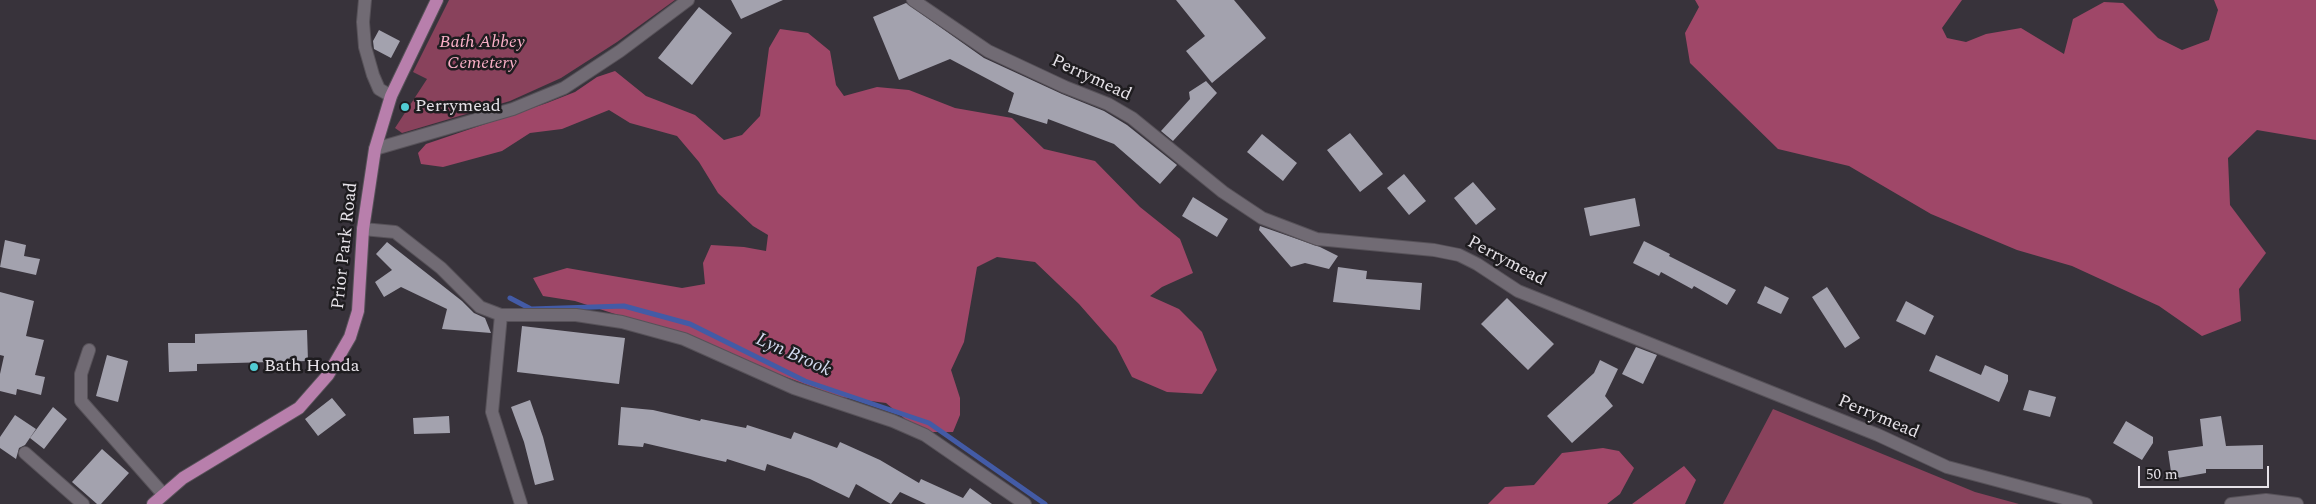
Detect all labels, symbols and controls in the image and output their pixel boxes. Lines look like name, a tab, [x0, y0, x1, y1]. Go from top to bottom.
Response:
park label: Bath Abbey Cemetery	[439, 32, 525, 74]
street label: Perrymead	[1048, 51, 1134, 107]
place label: Perrymead	[415, 96, 501, 118]
marker: Perrymead	[399, 101, 411, 113]
street label: Prior Park Road	[329, 181, 363, 311]
street label: Perrymead	[1463, 232, 1549, 292]
water label: Lyn Brook	[752, 329, 834, 383]
place label: Bath Honda	[264, 356, 360, 378]
marker: Bath Honda	[248, 361, 260, 373]
street label: Perrymead	[1834, 391, 1922, 445]
scale bar	[2141, 456, 2272, 488]
text: 50 m	[2146, 463, 2178, 486]

